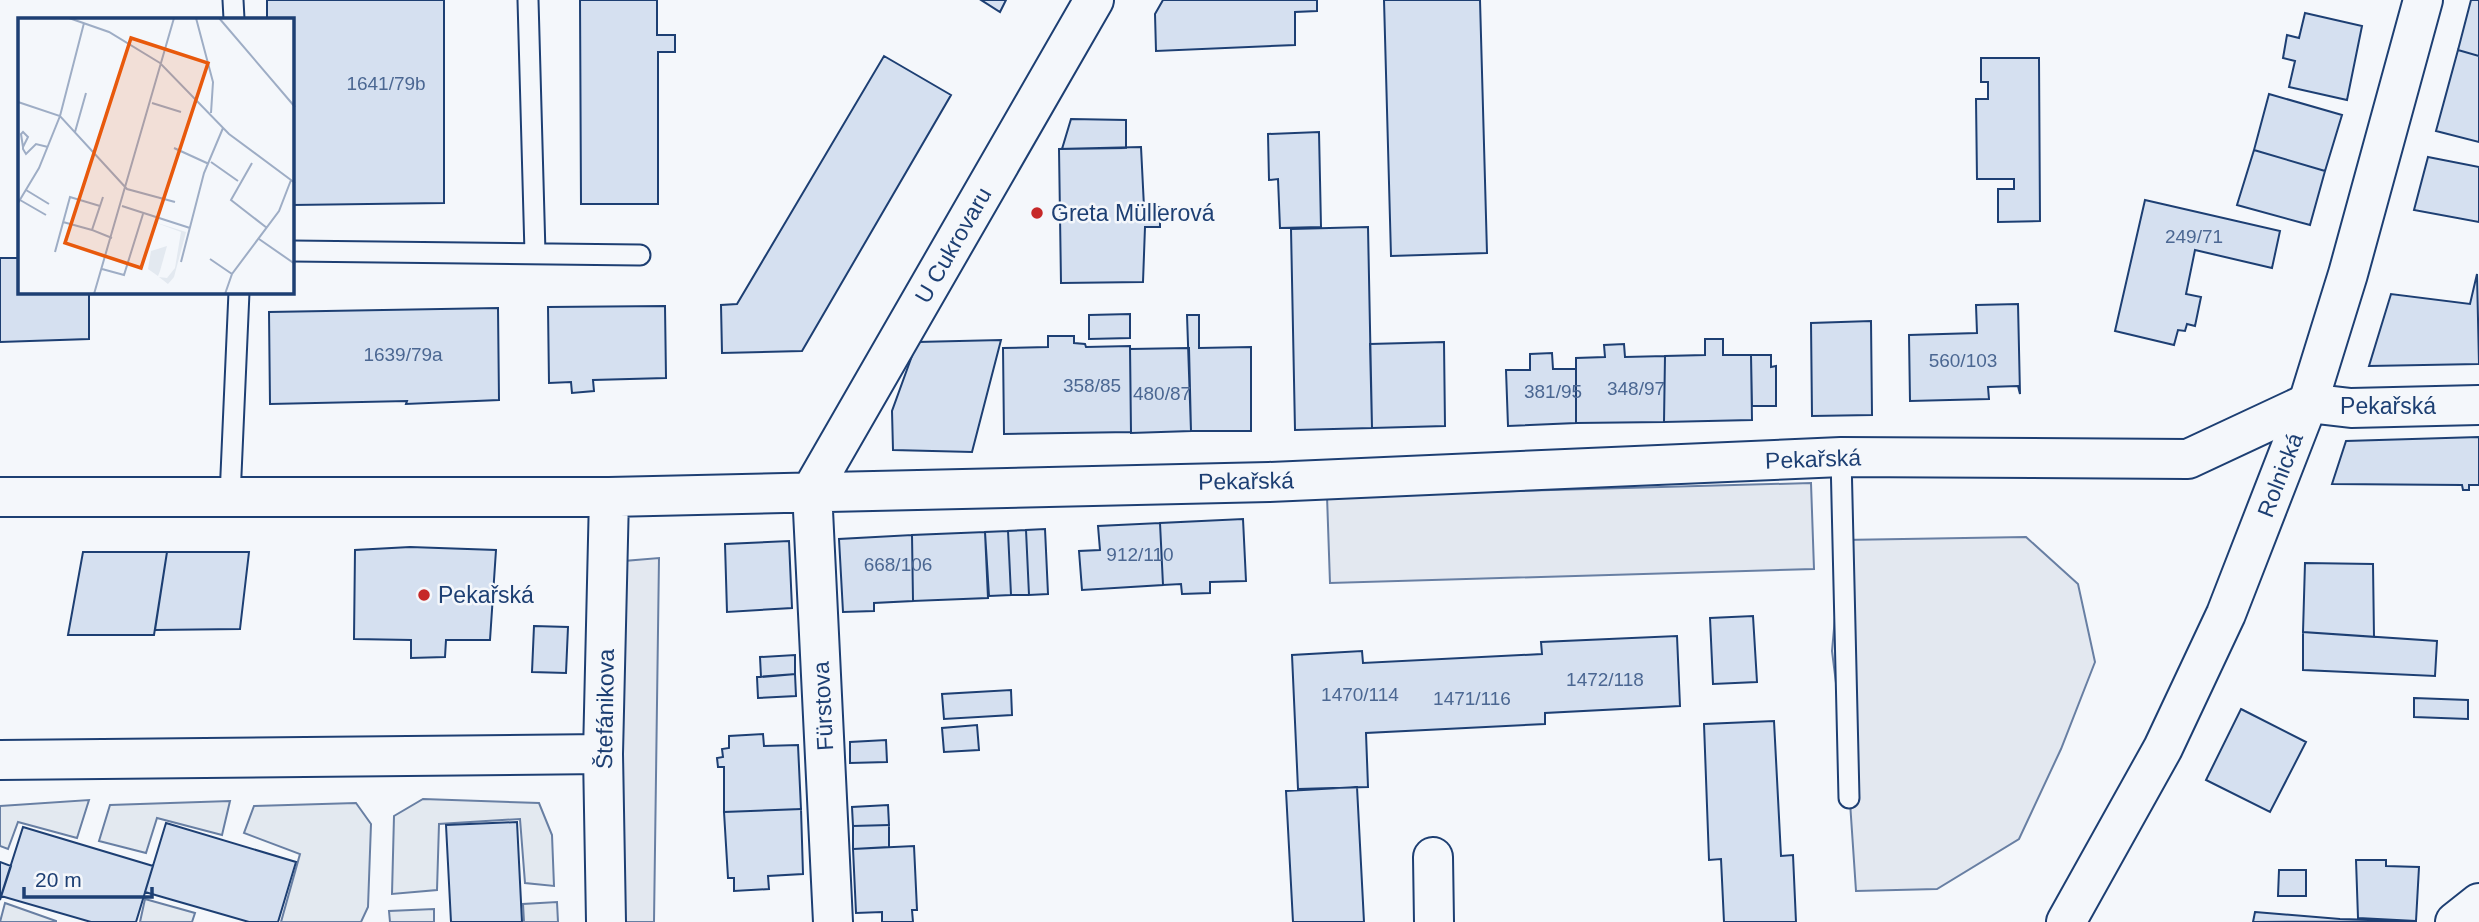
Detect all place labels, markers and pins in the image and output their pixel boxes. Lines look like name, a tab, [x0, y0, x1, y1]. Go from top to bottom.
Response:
place label: Greta Müllerová	[1051, 200, 1215, 226]
marker: Greta Müllerová	[1029, 205, 1045, 221]
place label: Pekařská	[438, 582, 534, 608]
marker: Pekařská	[416, 587, 432, 603]

